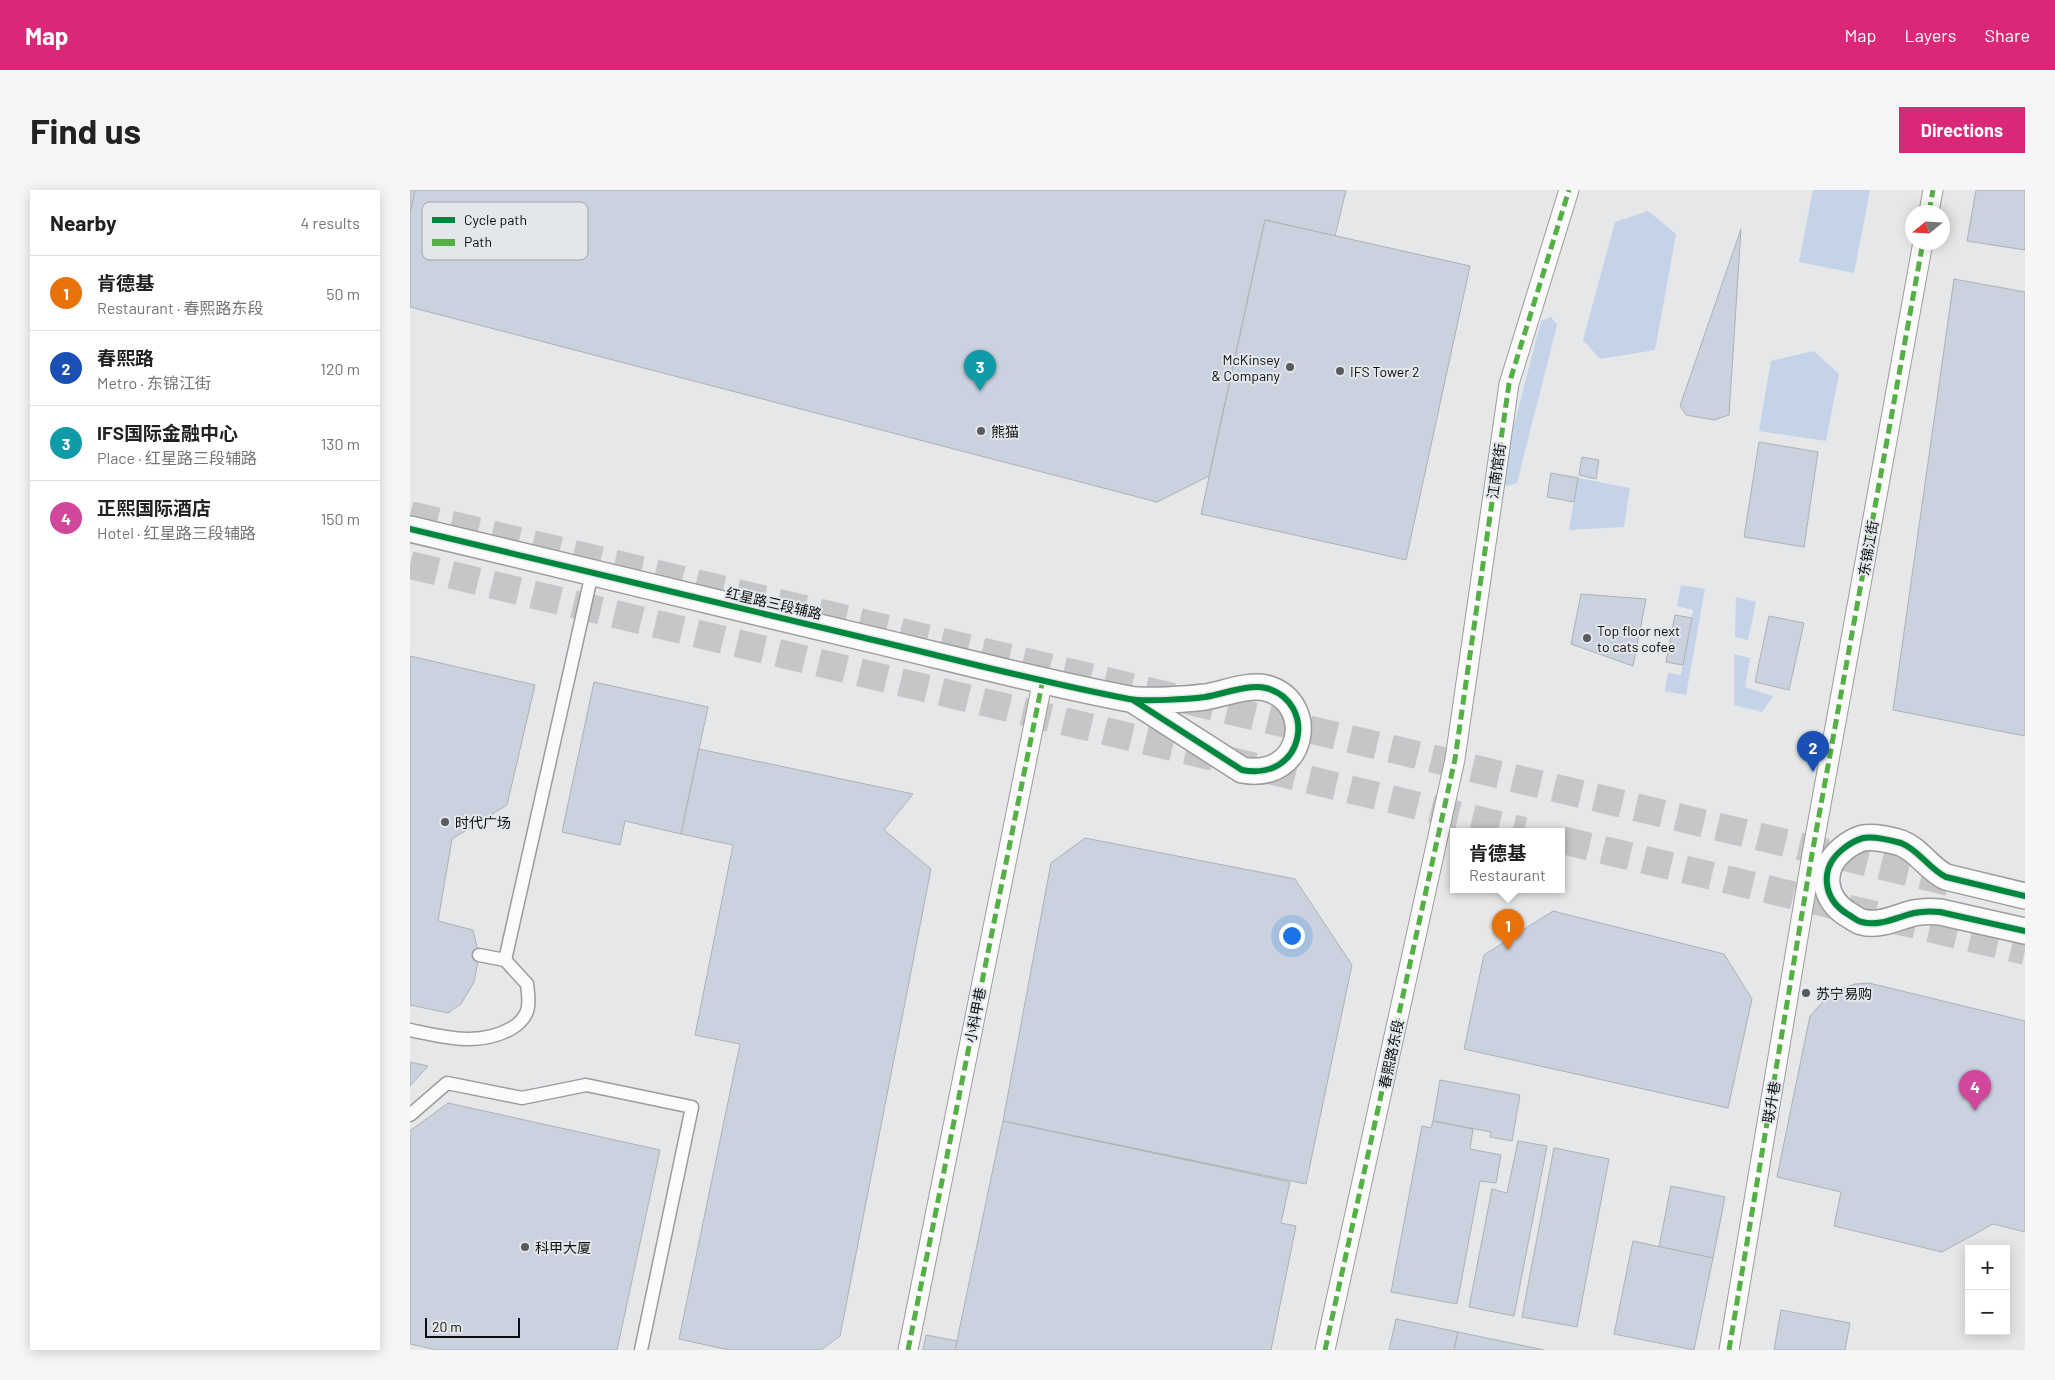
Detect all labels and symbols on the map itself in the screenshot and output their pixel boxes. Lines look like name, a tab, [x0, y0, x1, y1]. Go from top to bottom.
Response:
legend	[422, 202, 588, 260]
north arrow	[1905, 205, 1950, 250]
text: Cycle path	[464, 211, 527, 228]
text: Path	[464, 233, 492, 250]
pin: 3	[964, 350, 996, 391]
place label: McKinsey & Company	[1212, 351, 1281, 384]
marker: McKinsey & Company	[1284, 361, 1296, 373]
place label: IFS Tower 2	[1350, 363, 1420, 380]
marker: IFS Tower 2	[1334, 365, 1346, 377]
place label: 熊猫	[991, 423, 1019, 440]
marker: 熊猫	[975, 425, 987, 437]
street label: 江南馆街	[1484, 442, 1508, 500]
street label: 东锦江街	[1855, 519, 1881, 577]
street label: 红星路三段辅路	[724, 584, 824, 622]
place label: Top floor next to cats cofee	[1597, 622, 1680, 655]
marker: Top floor next to cats cofee	[1581, 632, 1593, 644]
pin: 2	[1797, 731, 1829, 772]
place label: 时代广场	[455, 814, 511, 831]
marker: 时代广场	[439, 816, 451, 828]
pin: 1	[1492, 909, 1524, 950]
your location	[1279, 923, 1305, 949]
place label: 苏宁易购	[1816, 985, 1872, 1002]
street label: 小科甲巷	[961, 986, 989, 1044]
marker: 苏宁易购	[1800, 987, 1812, 999]
street label: 春熙路东段	[1375, 1018, 1407, 1090]
pin: 4	[1959, 1070, 1991, 1111]
street label: 联升巷	[1759, 1080, 1783, 1124]
place label: 科甲大厦	[535, 1239, 591, 1256]
marker: 科甲大厦	[519, 1241, 531, 1253]
scale bar	[425, 1315, 520, 1338]

